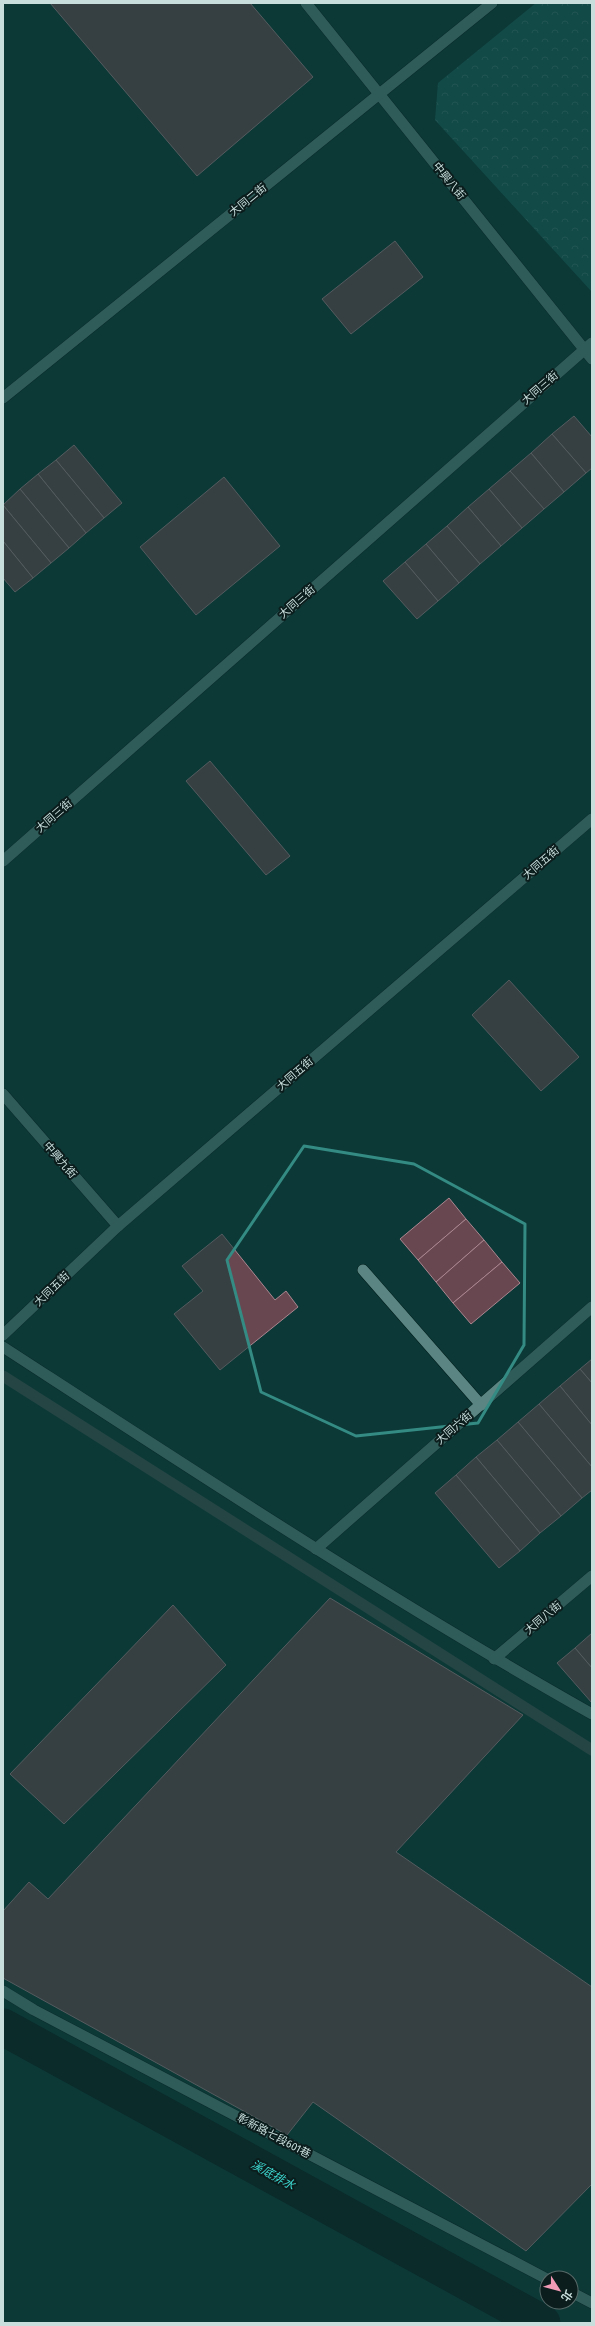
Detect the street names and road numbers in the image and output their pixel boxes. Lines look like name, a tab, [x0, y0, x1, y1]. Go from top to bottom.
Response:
street label: 中興八街	[430, 160, 468, 202]
street label: 大同二街	[227, 181, 269, 219]
street label: 大同三街	[519, 369, 561, 407]
street label: 大同三街	[276, 583, 318, 621]
street label: 大同三街	[33, 797, 75, 835]
street label: 大同五街	[520, 844, 562, 882]
street label: 大同五街	[274, 1055, 316, 1093]
street label: 中興九街	[41, 1139, 79, 1181]
street label: 大同五街	[32, 1269, 72, 1309]
street label: 大同六街	[433, 1409, 475, 1447]
street label: 大同八街	[522, 1599, 564, 1637]
street label: 彰新路七段601巷	[235, 2111, 313, 2161]

